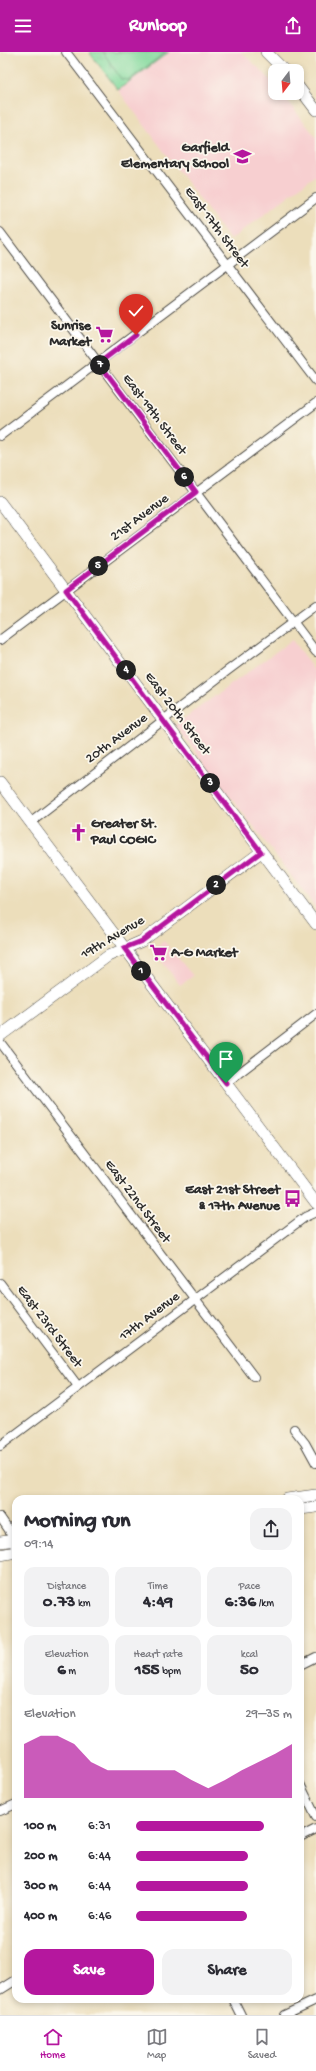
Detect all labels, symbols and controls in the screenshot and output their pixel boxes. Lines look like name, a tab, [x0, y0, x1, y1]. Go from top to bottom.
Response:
icon: menu	[12, 15, 34, 37]
icon: share	[282, 15, 304, 37]
text: Runloop	[129, 16, 187, 37]
north arrow	[268, 64, 304, 100]
map controls	[268, 64, 304, 100]
place label: Garfield Elementary School	[121, 140, 231, 173]
school or university icon: Garfield Elementary School	[232, 146, 252, 166]
street label: East 17th Street	[180, 184, 253, 273]
pin	[119, 294, 153, 335]
icon: check	[125, 300, 147, 322]
place label: Sunrise Market	[49, 318, 92, 351]
supermarket icon: Sunrise Market	[94, 324, 114, 344]
pin: 7	[90, 355, 110, 375]
text: 7	[97, 359, 103, 371]
street label: East 19th Street	[118, 371, 191, 460]
pin: 6	[174, 467, 194, 487]
text: 6	[181, 471, 187, 483]
street label: 21st Avenue	[107, 490, 173, 545]
pin: 5	[88, 556, 108, 576]
text: 5	[95, 560, 101, 572]
pin: 4	[116, 660, 136, 680]
text: 4	[123, 664, 129, 676]
street label: East 20th Street	[140, 669, 214, 760]
street label: 20th Avenue	[83, 710, 152, 768]
pin: 3	[200, 773, 220, 793]
text: 3	[207, 777, 213, 789]
place label: Greater St. Paul COGIC	[90, 816, 158, 849]
church icon: Greater St. Paul COGIC	[68, 822, 88, 842]
pin: 2	[206, 875, 226, 895]
text: 2	[213, 879, 219, 891]
street label: 19th Avenue	[77, 912, 149, 964]
supermarket icon: A-G Market	[148, 943, 168, 963]
place label: A-G Market	[170, 945, 239, 962]
pin: 1	[131, 961, 151, 981]
text: 1	[139, 965, 143, 977]
pin	[209, 1042, 243, 1083]
icon: arrive	[215, 1048, 237, 1070]
street label: East 22nd Street	[100, 1157, 175, 1248]
place label: East 21st Street & 17th Avenue	[185, 1182, 281, 1215]
bus stop icon: East 21st Street & 17th Avenue	[283, 1188, 303, 1208]
street label: East 23rd Street	[13, 1283, 86, 1373]
street label: 17th Avenue	[115, 1288, 184, 1346]
button: share	[250, 1508, 292, 1550]
text: Morning run	[24, 1509, 130, 1535]
text: 09:14	[24, 1537, 53, 1552]
text: Distance	[47, 1581, 86, 1593]
text: Time	[148, 1581, 168, 1593]
text: Pace	[239, 1581, 260, 1593]
text: 0.73	[43, 1593, 75, 1613]
text: 4:49	[143, 1593, 173, 1613]
text: 6:36	[225, 1593, 256, 1613]
text: km	[75, 1598, 91, 1610]
text: /km	[256, 1598, 274, 1610]
text: Elevation	[45, 1649, 89, 1661]
text: Heart rate	[133, 1649, 183, 1661]
text: kcal	[241, 1649, 258, 1661]
text: 6	[57, 1661, 66, 1681]
text: 155	[135, 1661, 160, 1681]
text: 50	[240, 1661, 259, 1681]
text: m	[66, 1666, 76, 1678]
text: bpm	[160, 1666, 181, 1678]
text: Elevation	[24, 1707, 76, 1722]
text: 29–35 m	[245, 1707, 292, 1722]
text: 100 m	[24, 1819, 56, 1834]
text: 6:31	[88, 1819, 111, 1834]
text: 200 m	[24, 1849, 57, 1864]
text: 6:44	[88, 1849, 111, 1864]
text: 300 m	[24, 1879, 58, 1894]
text: 6:44	[88, 1879, 111, 1894]
text: 400 m	[24, 1909, 57, 1924]
text: 6:46	[88, 1909, 111, 1924]
button: Save	[24, 1949, 154, 1995]
button: Share	[162, 1949, 292, 1995]
tab: Home	[40, 2026, 66, 2062]
tab: Map	[146, 2026, 168, 2062]
tab: Saved	[248, 2026, 276, 2062]

